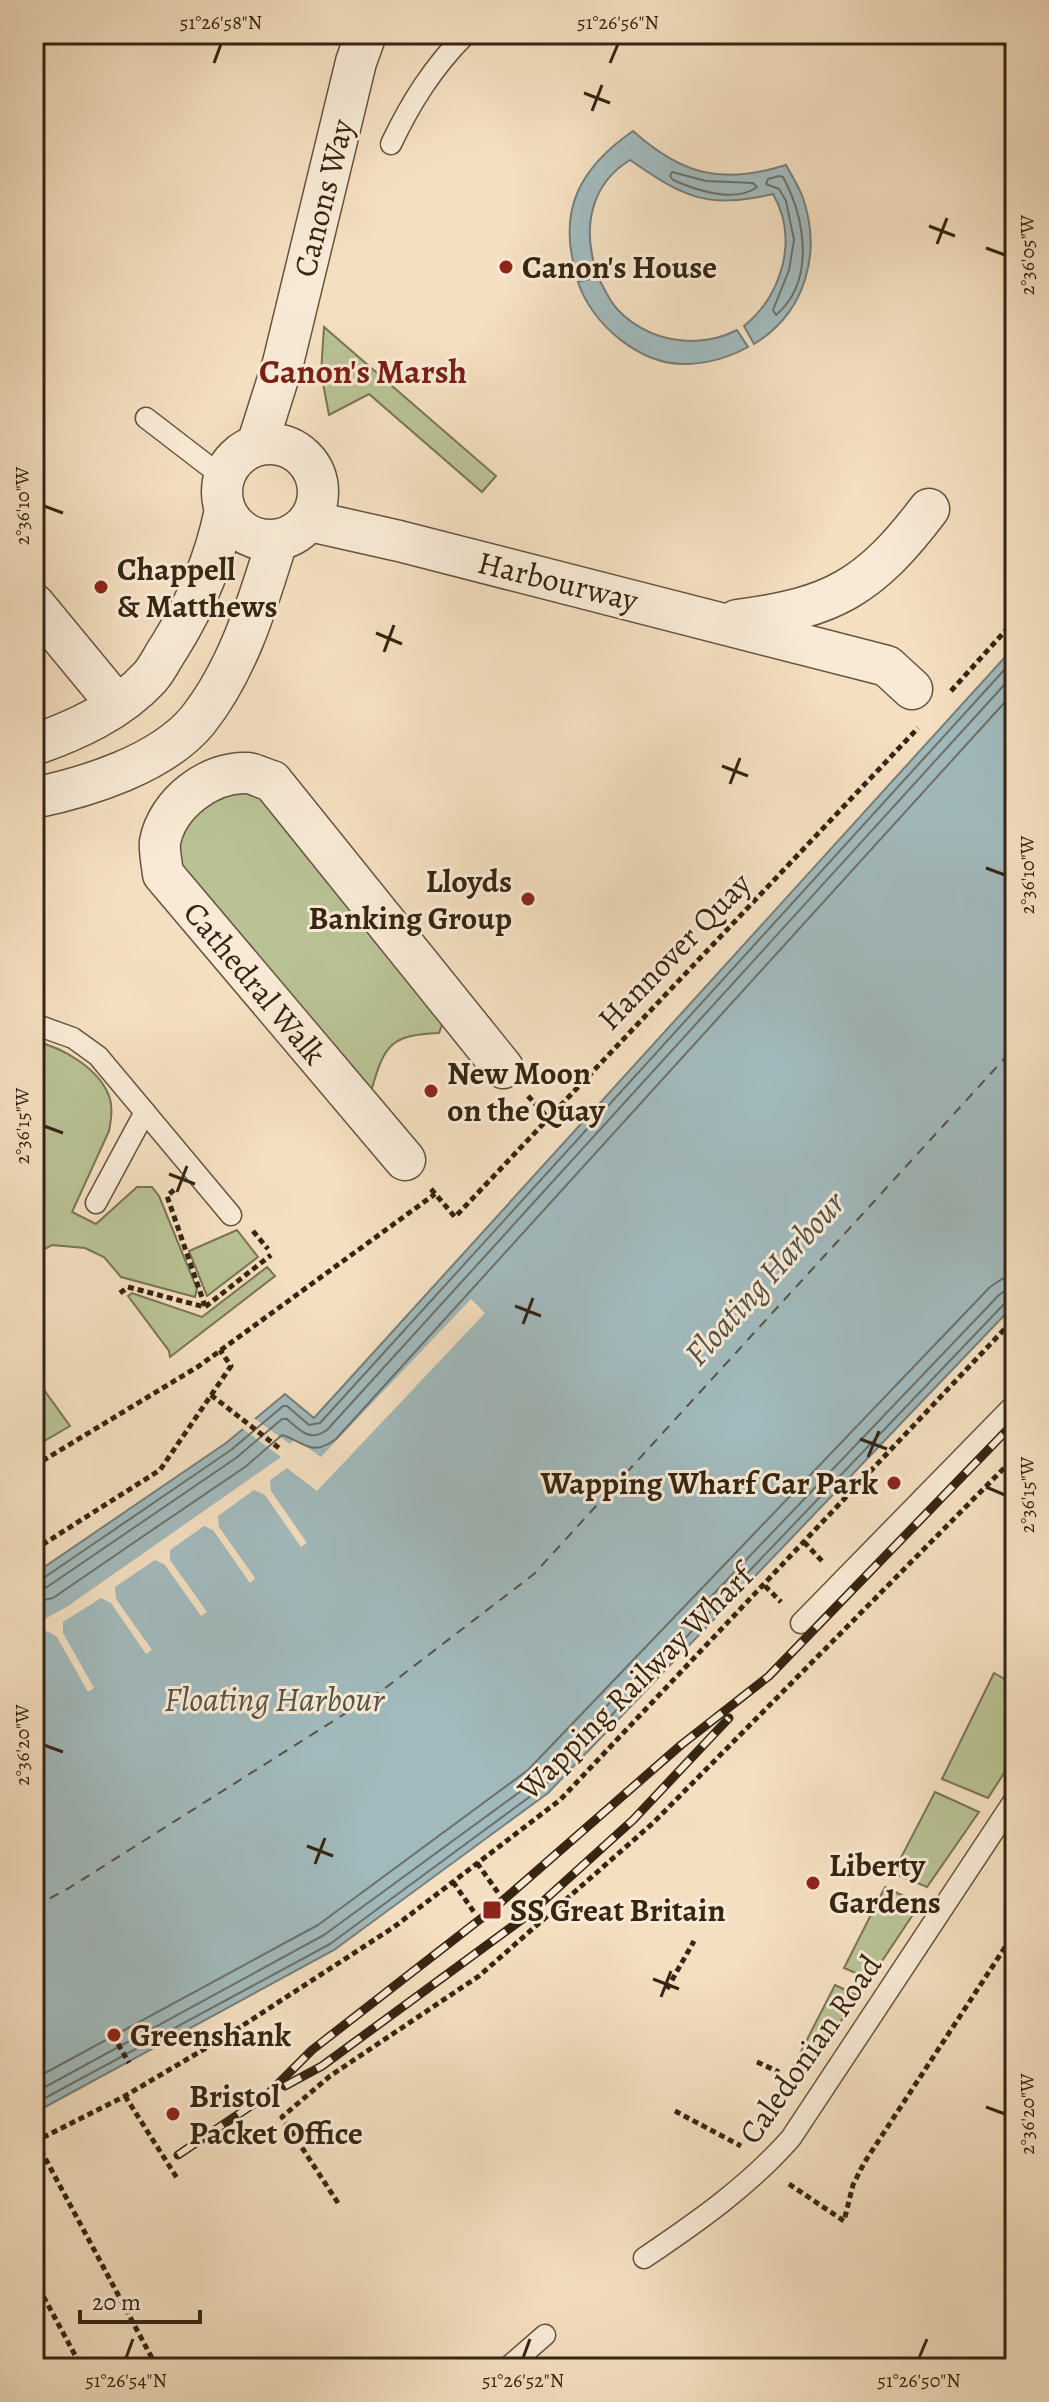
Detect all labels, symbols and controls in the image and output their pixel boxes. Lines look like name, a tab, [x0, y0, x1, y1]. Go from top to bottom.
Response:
text: 51°26'58"N	[180, 9, 262, 36]
text: 51°26'56"N	[577, 9, 659, 36]
street label: Canons Way	[282, 114, 364, 281]
text: 2°36'05"W	[1014, 214, 1041, 295]
place label: Canon's House	[522, 245, 717, 289]
marker: Canon's House	[497, 258, 515, 276]
district label: Canon's Marsh	[259, 348, 467, 395]
text: 2°36'10"W	[9, 466, 36, 545]
street label: Harbourway	[473, 540, 643, 622]
place label: Chappell & Matthews	[117, 547, 278, 628]
marker: Chappell & Matthews	[92, 578, 110, 596]
text: 2°36'10"W	[1014, 835, 1041, 914]
place label: Lloyds Banking Group	[308, 859, 512, 940]
street label: Hannover Quay	[587, 862, 761, 1040]
marker: Lloyds Banking Group	[519, 890, 537, 908]
street label: Cathedral Walk	[174, 892, 337, 1074]
place label: New Moon on the Quay	[447, 1051, 606, 1132]
marker: New Moon on the Quay	[422, 1082, 440, 1100]
text: 2°36'15"W	[9, 1087, 36, 1164]
water label: Floating Harbour	[673, 1180, 856, 1376]
text: 2°36'15"W	[1014, 1456, 1041, 1533]
place label: Wapping Wharf Car Park	[540, 1461, 878, 1505]
marker: Wapping Wharf Car Park	[885, 1474, 903, 1492]
street label: Wapping Railway Wharf	[507, 1551, 766, 1810]
water label: Floating Harbour	[164, 1676, 385, 1723]
text: 2°36'20"W	[9, 1704, 36, 1786]
place label: Liberty Gardens	[829, 1843, 941, 1924]
marker: Liberty Gardens	[804, 1874, 822, 1892]
place label: SS Great Britain	[510, 1888, 725, 1932]
marker: SS Great Britain	[481, 1899, 503, 1921]
street label: Caledonian Road	[728, 1945, 892, 2153]
place label: Greenshank	[130, 2013, 292, 2057]
marker: Greenshank	[105, 2026, 123, 2044]
text: 2°36'20"W	[1014, 2073, 1041, 2155]
place label: Bristol Packet Office	[189, 2074, 363, 2155]
marker: Bristol Packet Office	[164, 2105, 182, 2123]
scale bar	[80, 2274, 200, 2324]
text: 20 m	[92, 2286, 141, 2318]
text: 51°26'54"N	[85, 2367, 167, 2394]
text: 51°26'52"N	[482, 2367, 564, 2394]
text: 51°26'50"N	[877, 2367, 961, 2394]

